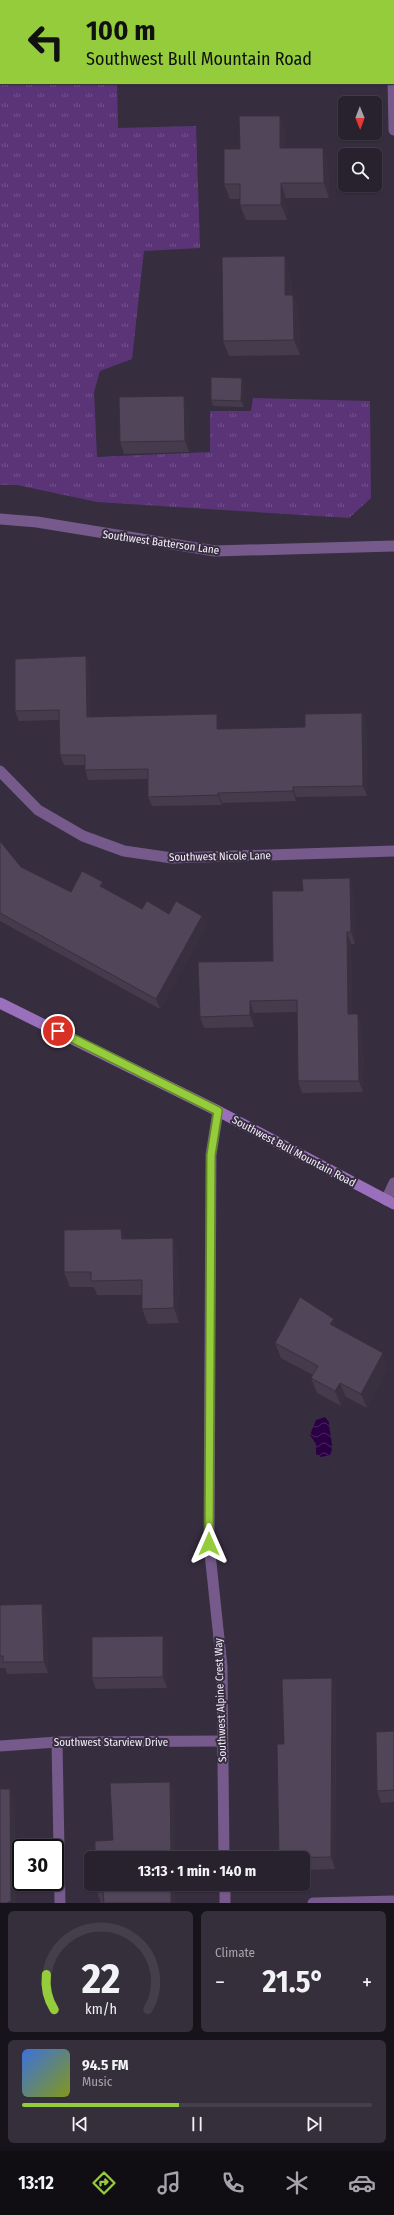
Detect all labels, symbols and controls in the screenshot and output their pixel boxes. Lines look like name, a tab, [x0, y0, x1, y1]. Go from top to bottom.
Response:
text: 100 m	[86, 14, 156, 47]
icon: left	[20, 16, 72, 68]
text: Southwest Bull Mountain Road	[86, 48, 312, 70]
north arrow	[338, 96, 382, 140]
map controls	[338, 96, 382, 192]
button: search	[338, 148, 382, 192]
street label: Southwest Batterson Lane	[102, 528, 220, 557]
street label: Southwest Nicole Lane	[169, 849, 271, 864]
pin	[41, 1014, 75, 1048]
icon: arrive	[47, 1020, 69, 1042]
street label: Southwest Bull Mountain Road	[230, 1113, 358, 1190]
position arrow	[188, 1523, 230, 1565]
street label: Southwest Alpine Crest Way	[212, 1638, 229, 1762]
street label: Southwest Starview Drive	[54, 1736, 168, 1749]
speed limit sign: 30	[12, 1839, 64, 1891]
text: 13:13 · 1 min · 140 m	[138, 1862, 256, 1880]
text: Climate	[215, 1945, 255, 1960]
text: 22	[80, 1953, 120, 2003]
text: 21.5°	[263, 1964, 324, 2000]
text: −	[215, 1969, 225, 1996]
text: +	[362, 1969, 372, 1996]
text: km/h	[85, 2000, 116, 2017]
text: 94.5 FM	[82, 2056, 128, 2074]
text: Music	[82, 2074, 112, 2089]
icon: previous	[69, 2113, 91, 2135]
icon: pause	[186, 2113, 208, 2135]
icon: next	[303, 2113, 325, 2135]
icon: directions	[90, 2169, 118, 2197]
icon: music	[155, 2169, 183, 2197]
icon: phone	[219, 2169, 247, 2197]
icon: climate	[283, 2169, 311, 2197]
icon: car	[348, 2169, 376, 2197]
text: 13:12	[18, 2172, 54, 2194]

